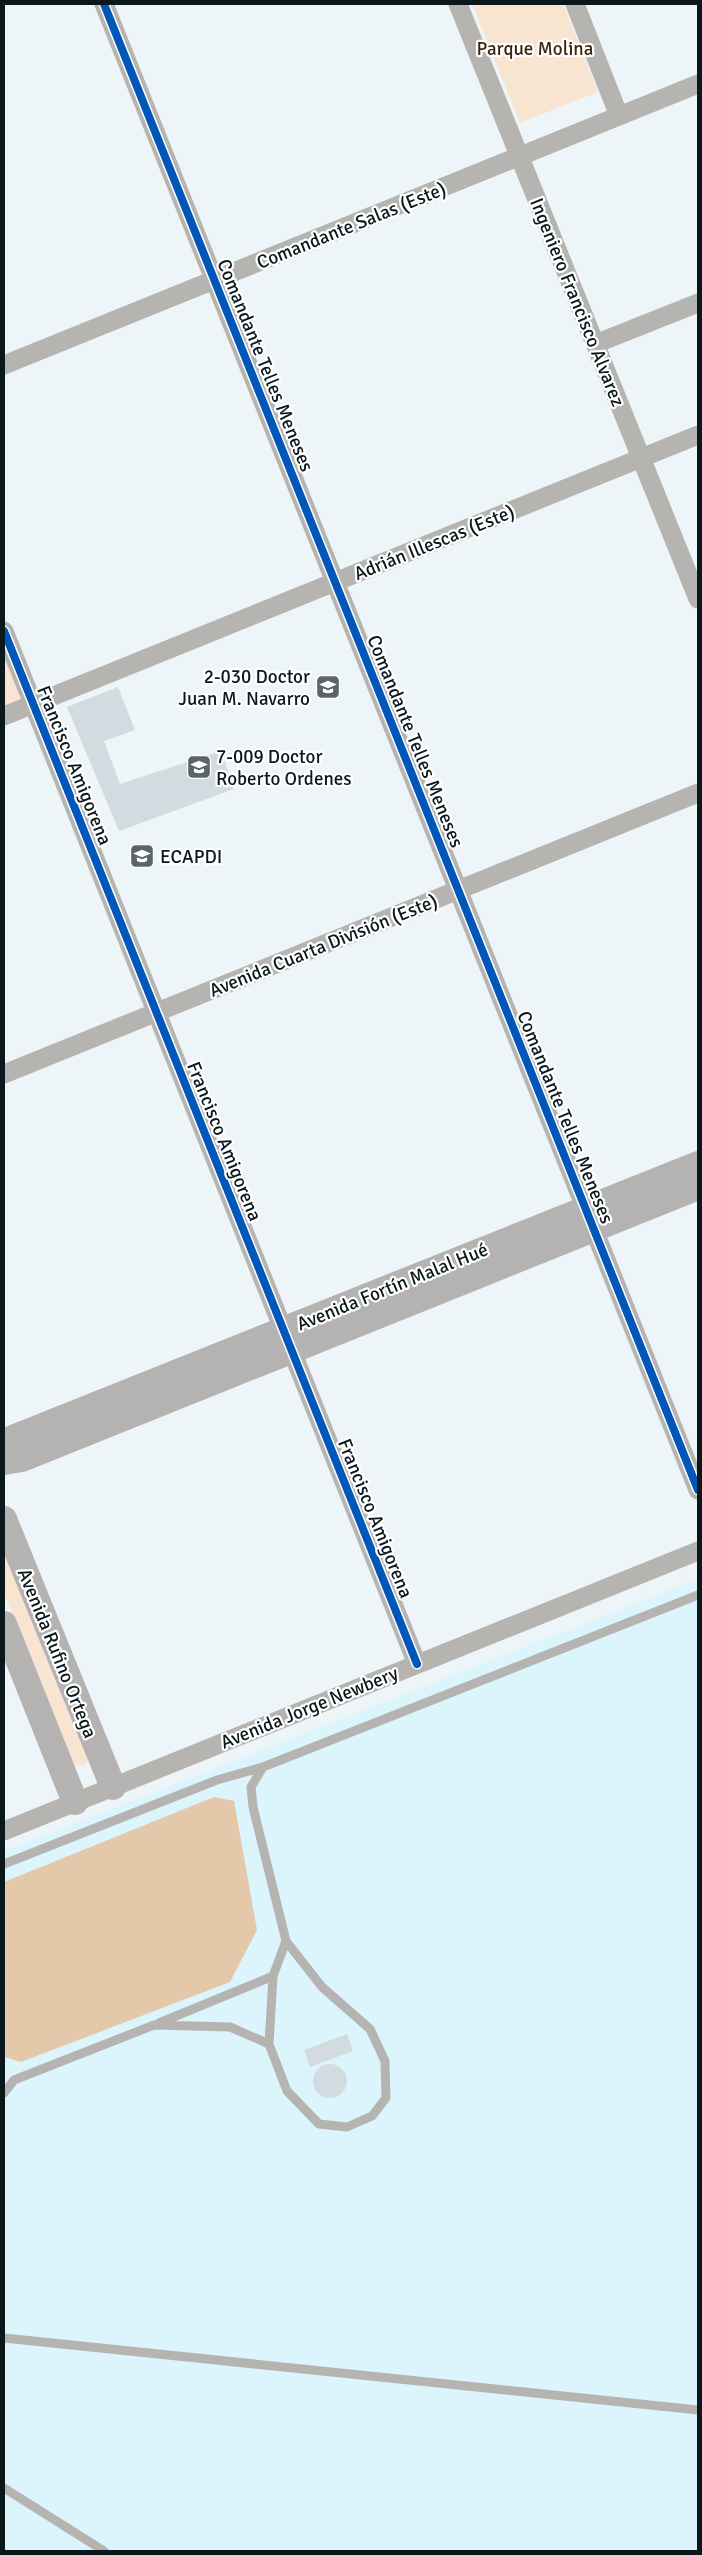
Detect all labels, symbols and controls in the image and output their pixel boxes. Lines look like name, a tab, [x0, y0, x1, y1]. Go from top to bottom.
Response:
park label: Parque Molina	[477, 37, 593, 61]
street label: Comandante Salas (Este)	[253, 177, 450, 275]
street label: Ingeniero Francisco Alvarez	[524, 195, 630, 410]
street label: Comandante Telles Meneses	[211, 255, 319, 475]
street label: Adrián Illescas (Este)	[351, 500, 518, 586]
street label: Comandante Telles Meneses	[361, 631, 469, 851]
place label: 2-030 Doctor Juan M. Navarro	[178, 665, 310, 711]
school or university icon: 2-030 Doctor Juan M. Navarro	[315, 674, 341, 700]
street label: Francisco Amigorena	[31, 682, 117, 849]
place label: 7-009 Doctor Roberto Ordenes	[216, 745, 352, 791]
school or university icon: 7-009 Doctor Roberto Ordenes	[186, 754, 212, 780]
school or university icon: ECAPDI	[129, 843, 155, 869]
place label: ECAPDI	[160, 845, 222, 869]
street label: Avenida Cuarta División (Este)	[206, 889, 441, 1003]
street label: Comandante Telles Meneses	[511, 1007, 619, 1227]
street label: Francisco Amigorena	[181, 1058, 267, 1225]
street label: Avenida Fortín Malal Hué	[293, 1238, 492, 1336]
street label: Francisco Amigorena	[332, 1435, 418, 1602]
street label: Avenida Rufino Ortega	[12, 1565, 102, 1742]
street label: Avenida Jorge Newbery	[217, 1661, 402, 1755]

